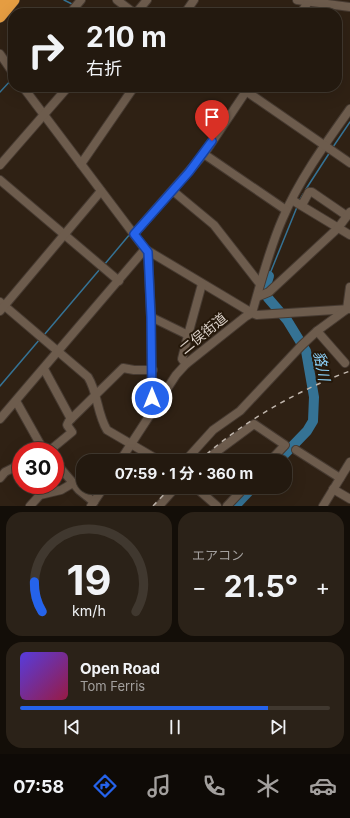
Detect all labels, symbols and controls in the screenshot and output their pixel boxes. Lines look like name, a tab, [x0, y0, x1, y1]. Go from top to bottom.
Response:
text: 210 m	[86, 20, 167, 54]
icon: right	[20, 24, 72, 76]
text: 右折	[86, 58, 122, 79]
pin	[195, 100, 229, 141]
icon: arrive	[201, 106, 223, 128]
street label: 二俣街道	[176, 309, 230, 357]
water label: 貉川	[310, 349, 335, 384]
position arrow	[131, 377, 173, 419]
speed limit sign: 30	[12, 442, 64, 494]
text: 07:59 · 1 分 · 360 m	[115, 464, 253, 483]
text: エアコン	[192, 547, 244, 563]
text: 19	[67, 555, 111, 605]
text: 21.5°	[224, 568, 298, 604]
text: −	[192, 574, 207, 600]
text: +	[315, 574, 330, 600]
text: km/h	[72, 602, 106, 619]
text: Open Road	[80, 659, 160, 678]
text: Tom Ferris	[80, 678, 145, 694]
icon: previous	[61, 716, 83, 738]
icon: pause	[164, 716, 186, 738]
icon: next	[267, 716, 289, 738]
icon: directions	[91, 772, 119, 800]
icon: music	[145, 772, 173, 800]
icon: phone	[200, 772, 228, 800]
icon: climate	[254, 772, 282, 800]
icon: car	[309, 772, 337, 800]
text: 07:58	[13, 776, 64, 797]

